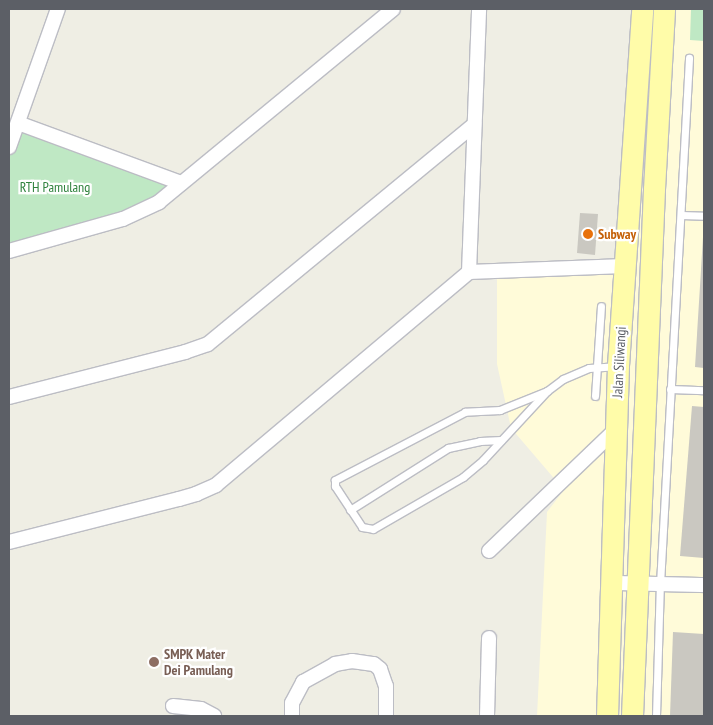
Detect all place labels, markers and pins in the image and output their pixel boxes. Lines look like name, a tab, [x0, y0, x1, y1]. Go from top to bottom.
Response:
place label: Subway	[598, 226, 636, 242]
marker: Subway	[582, 228, 594, 240]
place label: SMPK Mater Dei Pamulang	[164, 646, 233, 679]
marker: SMPK Mater Dei Pamulang	[148, 656, 160, 668]

